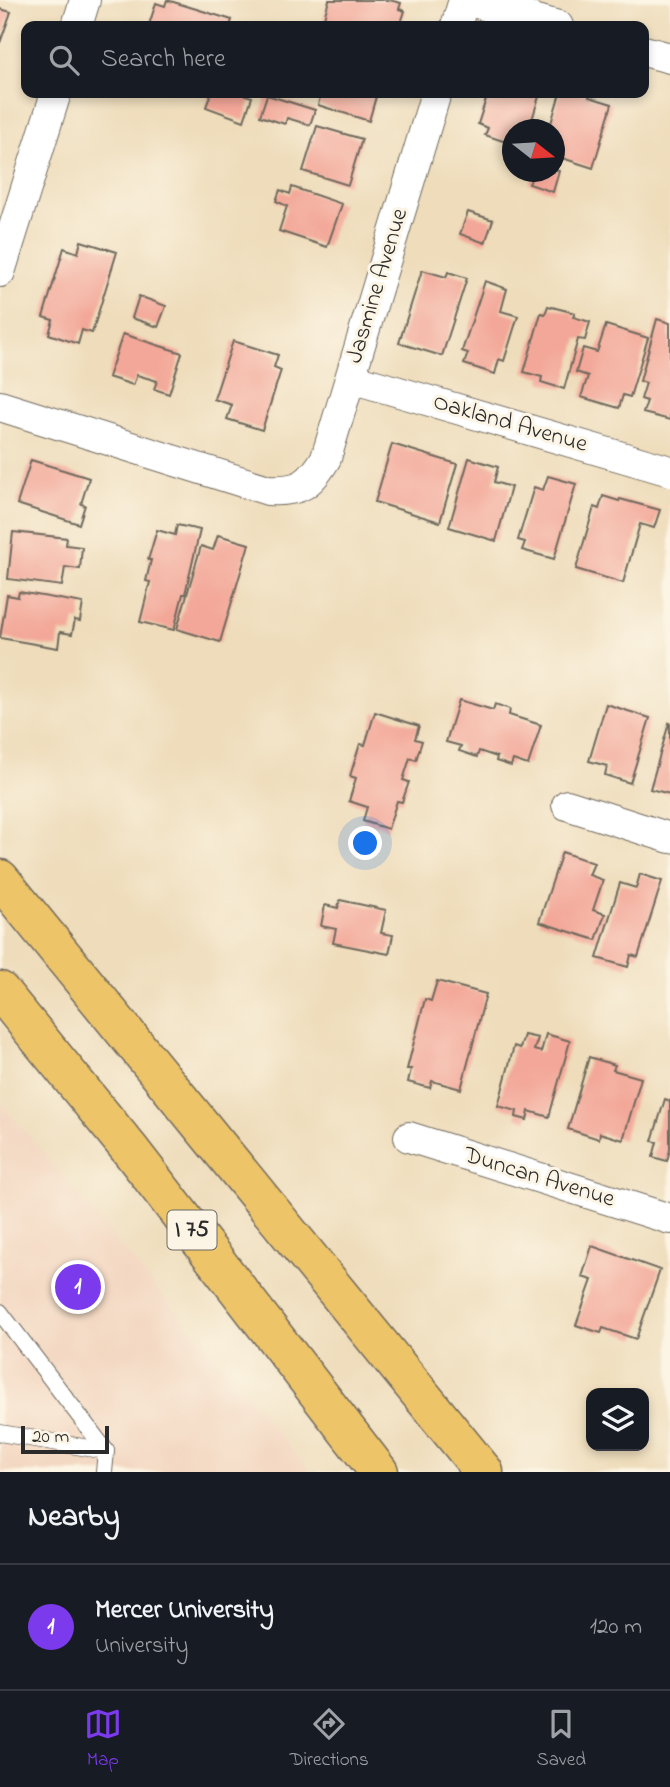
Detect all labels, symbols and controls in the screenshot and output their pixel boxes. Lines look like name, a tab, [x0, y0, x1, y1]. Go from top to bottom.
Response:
search box	[21, 21, 649, 98]
icon: search	[45, 41, 83, 79]
text: Search here	[101, 41, 226, 79]
north arrow	[502, 119, 565, 182]
street label: Jasmine Avenue	[338, 204, 418, 368]
street label: Oakland Avenue	[429, 385, 592, 463]
your location	[348, 826, 382, 860]
street label: Duncan Avenue	[458, 1138, 619, 1218]
road number: I 75	[168, 1210, 216, 1250]
pin: 1	[55, 1261, 101, 1313]
map controls	[586, 1388, 649, 1451]
button: layers	[586, 1388, 649, 1451]
scale bar	[21, 1423, 108, 1455]
text: 20 m	[32, 1424, 69, 1451]
text: Nearby	[28, 1496, 120, 1540]
text: Mercer University	[95, 1592, 274, 1630]
text: 1	[47, 1611, 55, 1644]
text: 120 m	[590, 1611, 642, 1644]
text: University	[95, 1630, 188, 1663]
tab: Map	[84, 1705, 122, 1774]
tab: Directions	[290, 1705, 369, 1774]
tab: Saved	[537, 1705, 586, 1774]

